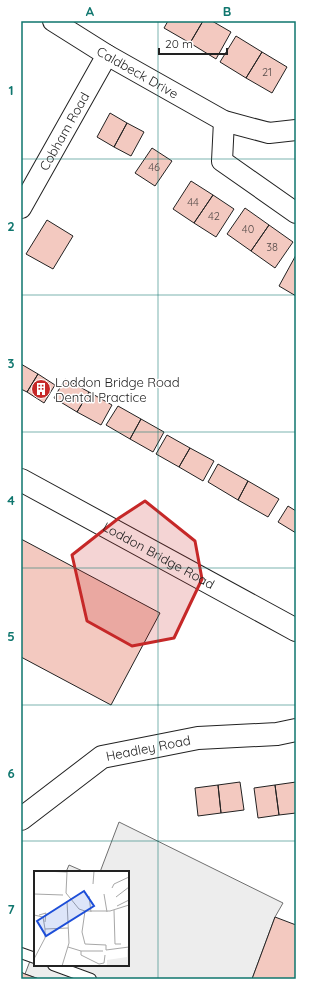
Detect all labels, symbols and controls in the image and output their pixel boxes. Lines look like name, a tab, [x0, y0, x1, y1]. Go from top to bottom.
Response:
text: A	[86, 3, 95, 19]
text: B	[223, 3, 231, 19]
scale bar	[159, 30, 227, 56]
text: 20 m	[165, 36, 193, 51]
street label: Caldbeck Drive	[94, 43, 181, 102]
house number: 21	[262, 65, 272, 79]
text: 1	[8, 82, 14, 98]
street label: Cobham Road	[36, 89, 92, 173]
house number: 46	[148, 160, 160, 174]
house number: 44	[187, 195, 199, 209]
house number: 42	[208, 209, 220, 223]
text: 2	[7, 218, 15, 234]
house number: 40	[242, 222, 254, 236]
house number: 38	[266, 240, 278, 254]
text: 3	[8, 355, 15, 371]
place label: Loddon Bridge Road Dental Practice	[55, 374, 180, 405]
building icon: Loddon Bridge Road Dental Practice	[30, 378, 52, 400]
text: 4	[7, 492, 15, 508]
street label: Loddon Bridge Road	[100, 518, 217, 592]
text: 5	[7, 628, 15, 644]
street label: Headley Road	[104, 732, 192, 764]
text: 6	[7, 765, 15, 781]
inset map	[34, 871, 129, 966]
text: 7	[7, 901, 15, 917]

